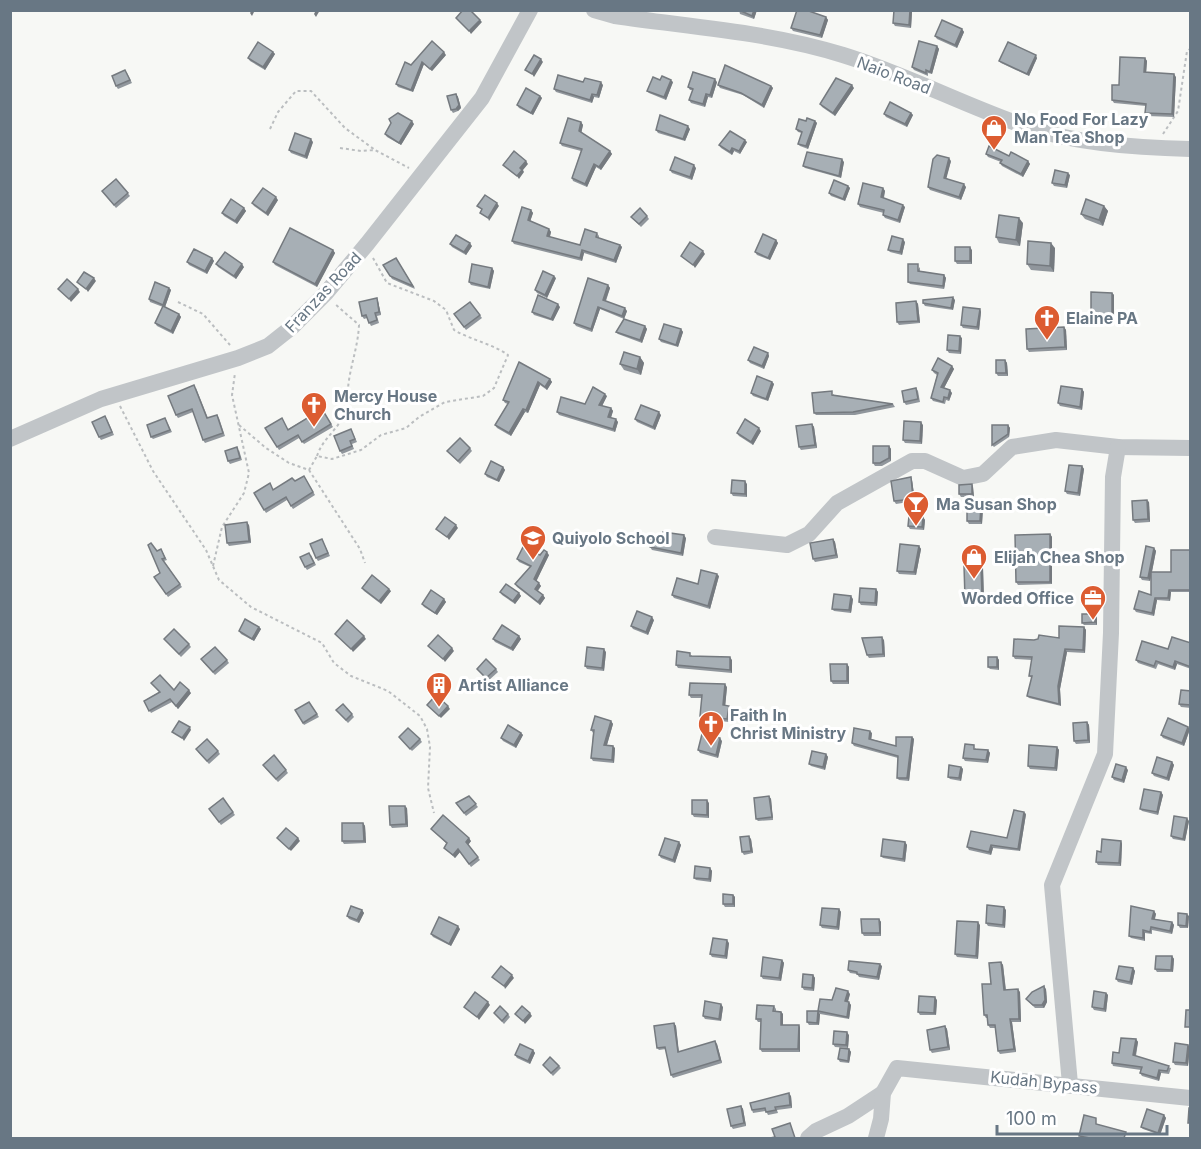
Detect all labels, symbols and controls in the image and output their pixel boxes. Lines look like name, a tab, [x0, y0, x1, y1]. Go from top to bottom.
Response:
street label: Naio Road	[854, 52, 934, 98]
place label: No Food For Lazy Man Tea Shop	[1014, 109, 1149, 147]
shop icon: No Food For Lazy Man Tea Shop	[979, 113, 1009, 151]
street label: Franzas Road	[281, 248, 365, 336]
church icon: Elaine PA	[1032, 303, 1062, 341]
place label: Elaine PA	[1066, 308, 1138, 328]
place label: Mercy House Church	[334, 386, 437, 424]
church icon: Mercy House Church	[299, 390, 329, 428]
bar icon: Ma Susan Shop	[901, 489, 931, 527]
place label: Ma Susan Shop	[936, 494, 1057, 514]
school or university icon: Quiyolo School	[518, 523, 548, 561]
place label: Quiyolo School	[552, 528, 670, 548]
shop icon: Elijah Chea Shop	[959, 542, 989, 580]
place label: Elijah Chea Shop	[994, 547, 1125, 567]
office icon: Worded Office	[1078, 583, 1108, 621]
place label: Worded Office	[961, 588, 1074, 608]
building icon: Artist Alliance	[424, 670, 454, 708]
place label: Artist Alliance	[458, 675, 569, 695]
place label: Faith In Christ Ministry	[730, 705, 847, 743]
church icon: Faith In Christ Ministry	[696, 709, 726, 747]
street label: Kudah Bypass	[989, 1066, 1099, 1098]
scale bar	[997, 1098, 1166, 1136]
text: 100 m	[1006, 1108, 1057, 1129]

